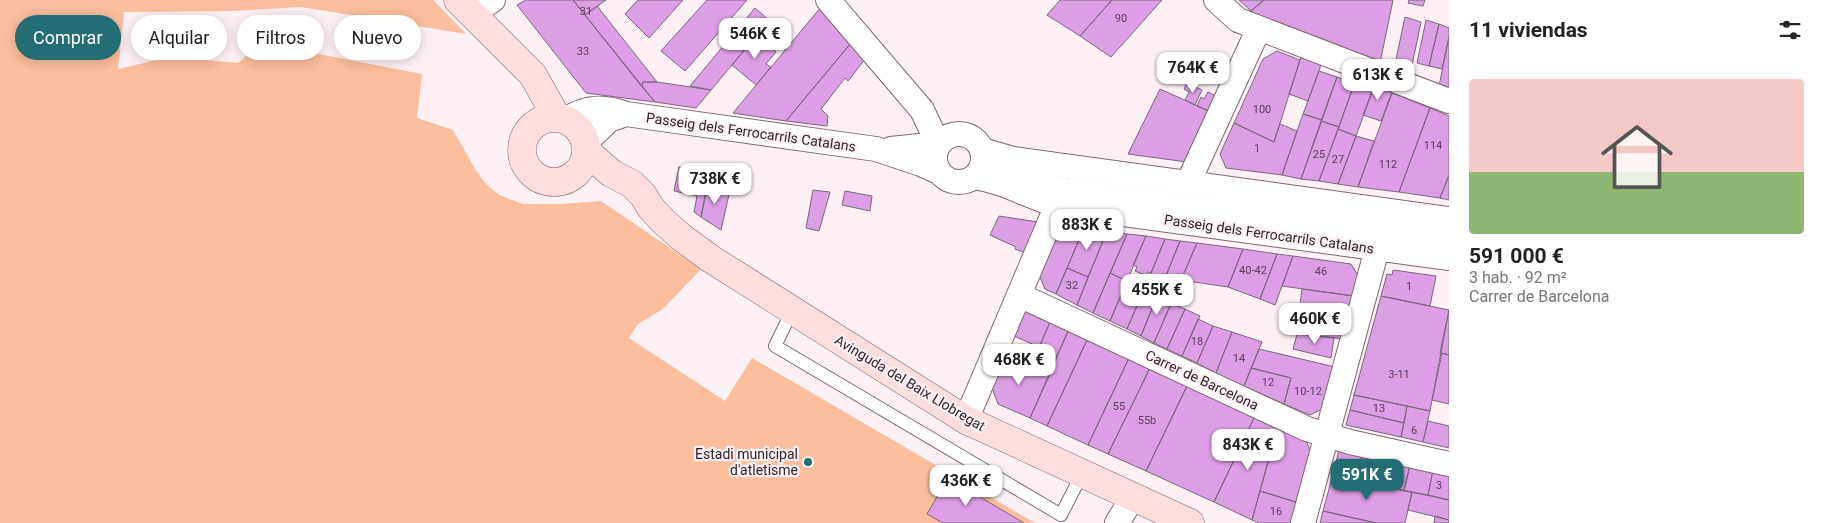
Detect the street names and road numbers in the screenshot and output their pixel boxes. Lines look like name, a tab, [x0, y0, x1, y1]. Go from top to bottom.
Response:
street label: Passeig dels Ferrocarrils Catalans	[645, 109, 857, 155]
street label: Passeig dels Ferrocarrils Catalans	[1163, 211, 1375, 257]
street label: Avinguda del Baix Llobregat	[832, 332, 988, 434]
street label: Carrer de Barcelona	[1143, 347, 1261, 413]

